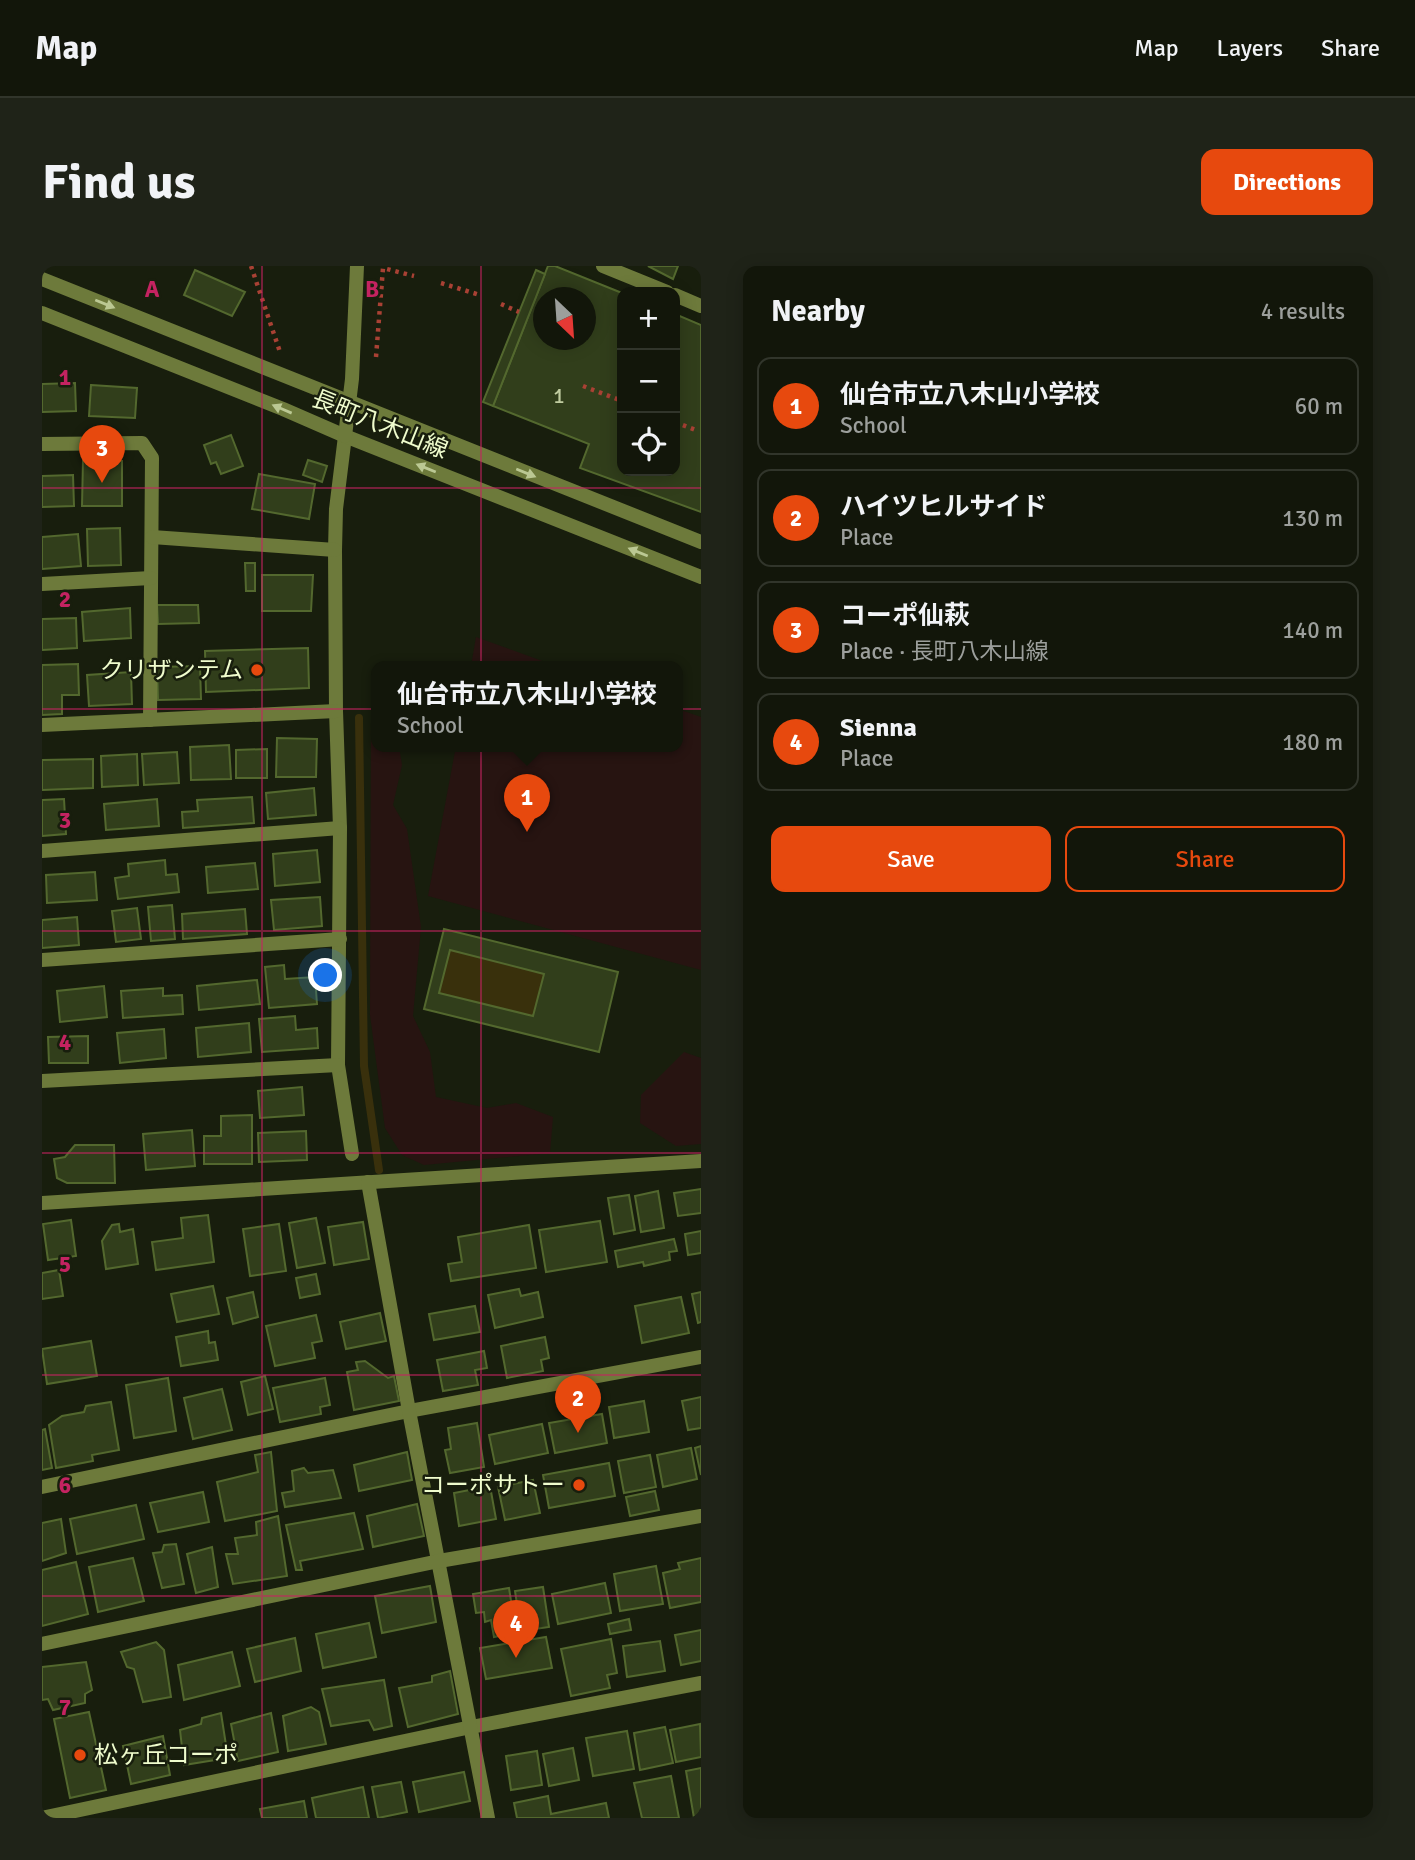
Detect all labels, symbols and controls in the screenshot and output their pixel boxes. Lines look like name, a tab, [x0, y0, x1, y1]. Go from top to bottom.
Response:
text: Map	[35, 28, 97, 69]
text: Map	[1134, 33, 1179, 63]
text: Layers	[1217, 33, 1283, 63]
text: Share	[1321, 33, 1380, 63]
button: Directions	[1201, 149, 1373, 215]
text: Find us	[42, 152, 195, 212]
text: A	[145, 275, 160, 304]
text: B	[365, 275, 379, 304]
north arrow	[533, 287, 596, 350]
map controls	[617, 287, 680, 476]
button: +	[617, 287, 680, 350]
text: Nearby	[771, 293, 865, 330]
text: 4 results	[1261, 297, 1345, 326]
one-way arrow	[95, 299, 116, 310]
button: −	[617, 350, 680, 413]
text: 1	[59, 363, 71, 392]
text: 仙台市立八木山小学校	[840, 379, 1100, 411]
street label: 長町八木山線	[308, 383, 452, 465]
house number: 1	[553, 383, 565, 409]
text: 1	[790, 392, 802, 421]
text: 60 m	[1295, 392, 1343, 421]
one-way arrow	[272, 403, 293, 414]
text: School	[840, 411, 907, 440]
button: locate	[617, 413, 680, 476]
pin: 3	[79, 425, 125, 483]
one-way arrow	[415, 462, 436, 473]
one-way arrow	[516, 467, 537, 478]
text: ハイツヒルサイド	[840, 491, 1047, 523]
text: 2	[790, 504, 802, 533]
text: 130 m	[1282, 504, 1343, 533]
text: Place	[840, 523, 894, 552]
one-way arrow	[627, 546, 648, 557]
text: 2	[59, 585, 71, 614]
text: コーポ仙萩	[840, 600, 970, 632]
text: 3	[790, 616, 802, 645]
text: 140 m	[1282, 616, 1343, 645]
text: Place · 長町八木山線	[840, 637, 1049, 666]
place label: クリザンテム	[100, 655, 243, 685]
popup	[371, 661, 683, 752]
marker: クリザンテム	[249, 662, 265, 678]
text: 仙台市立八木山小学校	[397, 679, 657, 711]
text: School	[397, 711, 464, 740]
text: Sienna	[840, 712, 917, 744]
text: 4	[790, 728, 802, 757]
text: 180 m	[1282, 728, 1343, 757]
text: Place	[840, 744, 894, 773]
pin: 1	[504, 774, 550, 832]
text: 3	[59, 806, 71, 835]
button: Save	[771, 826, 1051, 892]
button: Share	[1065, 826, 1345, 892]
your location	[308, 958, 342, 992]
text: 4	[59, 1028, 71, 1057]
text: 5	[59, 1250, 71, 1279]
pin: 2	[555, 1375, 601, 1433]
place label: コーポサトー	[421, 1470, 565, 1500]
text: 6	[59, 1471, 71, 1500]
marker: コーポサトー	[571, 1477, 587, 1493]
pin: 4	[493, 1600, 539, 1658]
text: 7	[59, 1693, 71, 1722]
place label: 松ヶ丘コーポ	[94, 1740, 238, 1770]
marker: 松ヶ丘コーポ	[72, 1747, 88, 1763]

